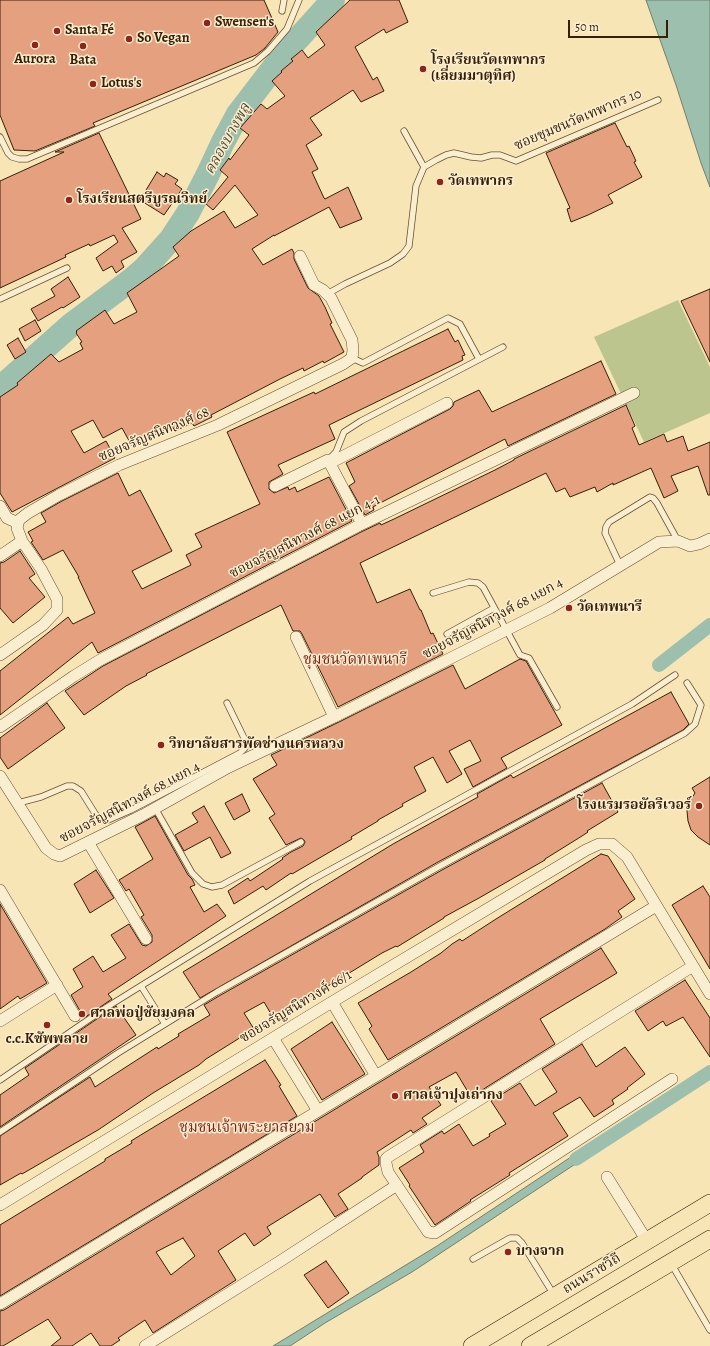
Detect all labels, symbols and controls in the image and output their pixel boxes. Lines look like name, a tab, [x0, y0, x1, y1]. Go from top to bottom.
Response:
scale bar	[570, 12, 670, 38]
place label: Swensen's	[215, 15, 274, 31]
marker: Swensen's	[202, 18, 212, 28]
text: 50 m	[575, 19, 599, 35]
place label: Santa Fé	[65, 23, 114, 39]
marker: Santa Fé	[52, 26, 62, 36]
place label: So Vegan	[137, 31, 190, 47]
marker: So Vegan	[124, 34, 134, 44]
marker: Aurora	[30, 40, 40, 50]
marker: Bata	[78, 41, 88, 51]
place label: Aurora	[14, 52, 56, 68]
place label: Bata	[70, 53, 96, 69]
place label: โรงเรียนวัดเทพากร (เลี่ยมมาตุทิศ)	[431, 53, 546, 86]
marker: โรงเรียนวัดเทพากร (เลี่ยมมาตุทิศ)	[418, 64, 428, 74]
place label: Lotus's	[101, 76, 142, 92]
marker: Lotus's	[88, 79, 98, 89]
street label: ซอยชุมชนวัดเทพากร 10	[512, 86, 644, 154]
water label: คลองบางพลู	[201, 100, 255, 178]
place label: วัดเทพากร	[448, 174, 513, 190]
marker: วัดเทพากร	[435, 177, 445, 187]
place label: โรงเรียนสตรีบูรณวิทย์	[77, 192, 207, 208]
marker: โรงเรียนสตรีบูรณวิทย์	[64, 195, 74, 205]
street label: ซอยจรัญสนิทวงศ์ 68	[96, 404, 212, 466]
street label: ซอยจรัญสนิทวงศ์ 68 แยก 4-1	[227, 492, 383, 582]
street label: ซอยจรัญสนิทวงศ์ 68 แยก 4	[420, 575, 566, 663]
place label: วัดเทพนารี	[577, 600, 642, 616]
marker: วัดเทพนารี	[564, 603, 574, 613]
district label: ชุมชนวัดทเพนารี	[303, 651, 407, 669]
place label: วิทยาลัยสารพัดช่างนครหลวง	[169, 737, 344, 753]
marker: วิทยาลัยสารพัดช่างนครหลวง	[156, 740, 166, 750]
street label: ซอยจรัญสนิทวงศ์ 68 แยก 4	[57, 759, 203, 847]
place label: โรงแรมรอยัลริเวอร์	[577, 798, 691, 814]
marker: โรงแรมรอยัลริเวอร์	[694, 801, 704, 811]
street label: ซอยจรัญสนิทวงศ์ 66/1	[237, 967, 355, 1047]
place label: ศาลพ่อปู่ชัยมงคล	[90, 1006, 195, 1022]
marker: ศาลพ่อปู่ชัยมงคล	[77, 1009, 87, 1019]
marker: c.c.Kซัพพลาย	[42, 1020, 52, 1030]
place label: c.c.Kซัพพลาย	[6, 1032, 88, 1048]
place label: ศาลเจ้าปุงเถ่ากง	[403, 1088, 503, 1104]
marker: ศาลเจ้าปุงเถ่ากง	[390, 1091, 400, 1101]
district label: ชุมชนเจ้าพระยาสยาม	[179, 1119, 315, 1137]
place label: บางจาก	[516, 1244, 564, 1260]
marker: บางจาก	[503, 1247, 513, 1257]
street label: ถนนราชวิถี	[560, 1250, 624, 1298]

